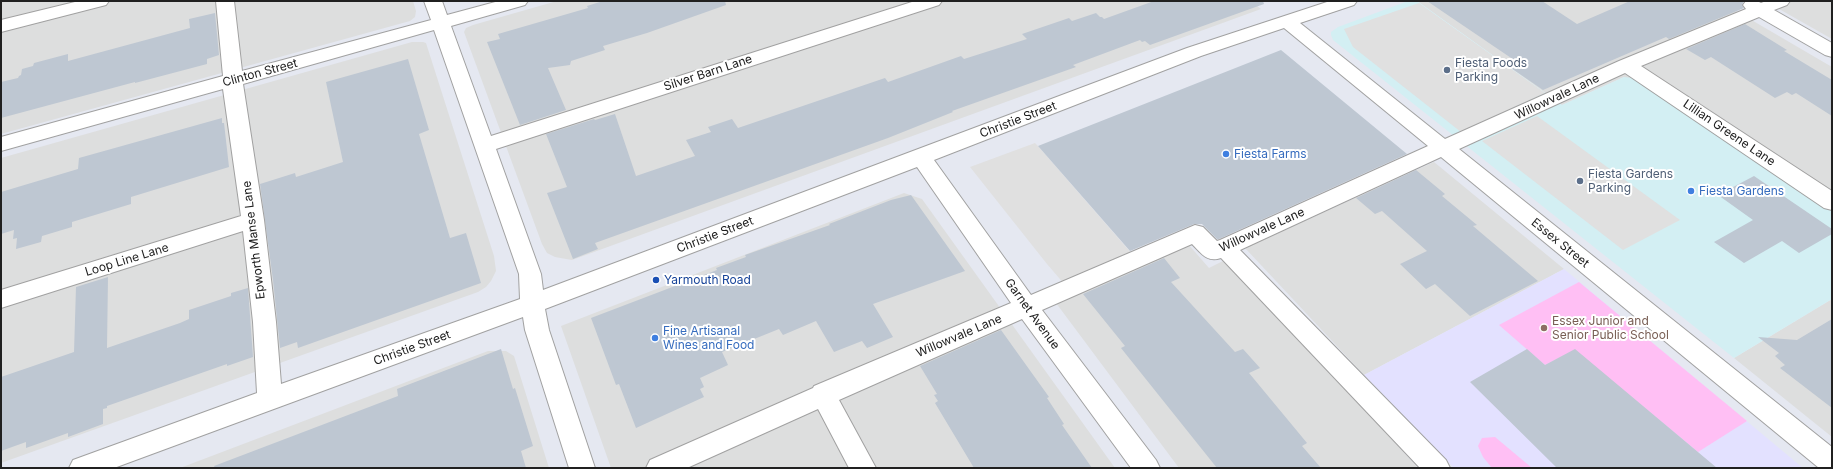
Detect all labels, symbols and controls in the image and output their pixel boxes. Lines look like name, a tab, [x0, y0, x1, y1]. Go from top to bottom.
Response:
street label: Silver Barn Lane	[662, 52, 754, 94]
street label: Clinton Street	[221, 56, 299, 90]
place label: Fiesta Foods Parking	[1455, 56, 1527, 84]
marker: Fiesta Foods Parking	[1442, 65, 1452, 75]
street label: Willowvale Lane	[1512, 71, 1602, 123]
street label: Lillian Greene Lane	[1680, 97, 1778, 169]
street label: Christie Street	[978, 99, 1058, 141]
place label: Fiesta Farms	[1234, 147, 1306, 161]
marker: Fiesta Farms	[1221, 149, 1231, 159]
place label: Fiesta Gardens Parking	[1588, 167, 1673, 195]
marker: Fiesta Gardens Parking	[1575, 176, 1585, 186]
street label: Epworth Manse Lane	[240, 180, 268, 300]
place label: Fiesta Gardens	[1699, 184, 1784, 198]
marker: Fiesta Gardens	[1686, 186, 1696, 196]
street label: Willowvale Lane	[1217, 205, 1307, 255]
street label: Christie Street	[675, 214, 755, 256]
street label: Essex Street	[1528, 215, 1592, 271]
street label: Loop Line Lane	[83, 240, 171, 280]
place label: Yarmouth Road	[664, 273, 751, 287]
marker: Yarmouth Road	[651, 275, 661, 285]
street label: Garnet Avenue	[1002, 276, 1062, 352]
street label: Willowvale Lane	[914, 311, 1004, 361]
place label: Essex Junior and Senior Public School	[1552, 314, 1669, 342]
marker: Essex Junior and Senior Public School	[1539, 323, 1549, 333]
place label: Fine Artisanal Wines and Food	[663, 324, 754, 352]
street label: Christie Street	[372, 327, 452, 369]
marker: Fine Artisanal Wines and Food	[650, 333, 660, 343]

